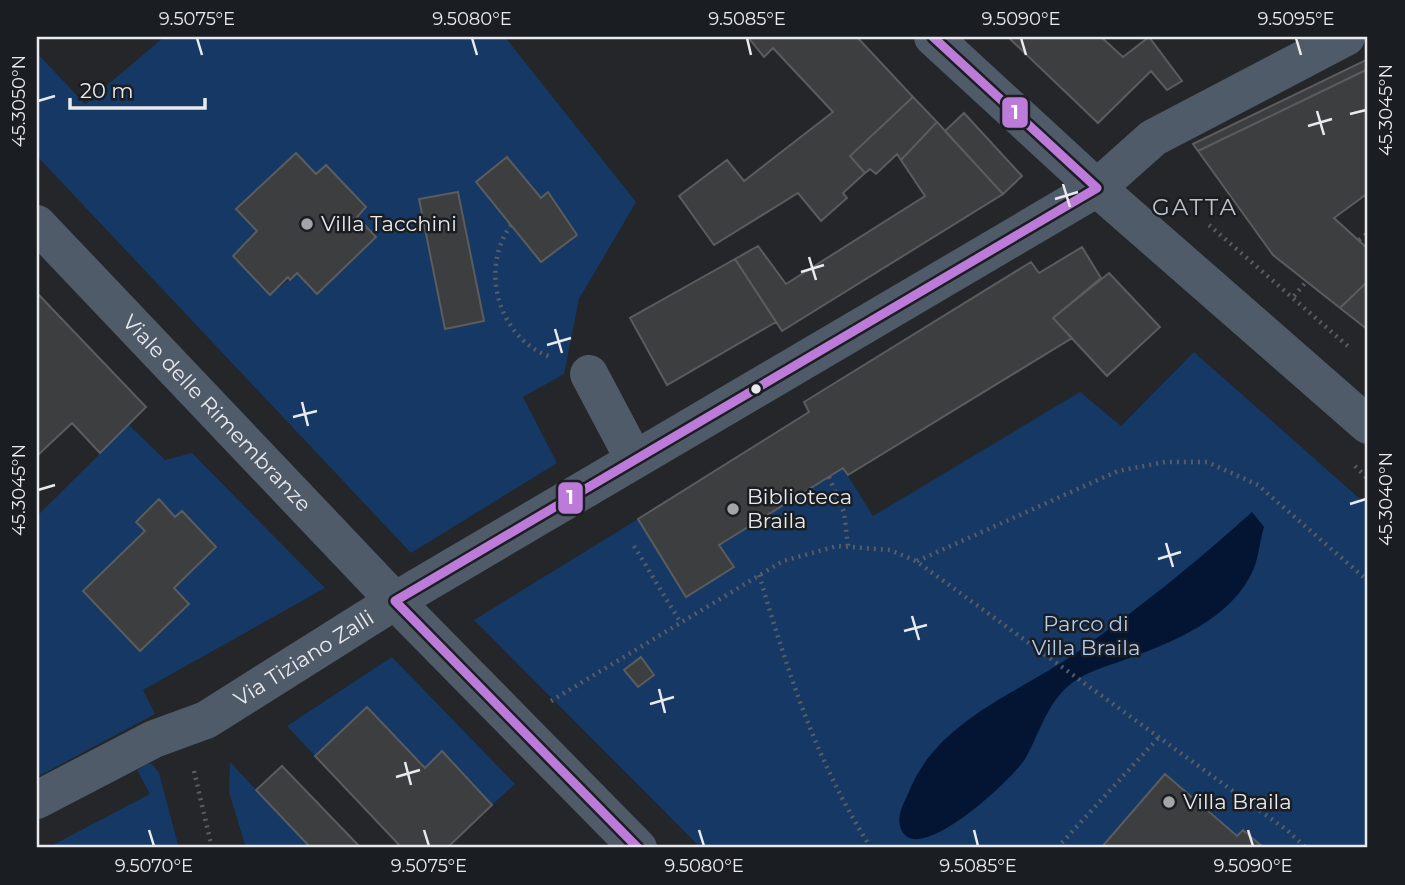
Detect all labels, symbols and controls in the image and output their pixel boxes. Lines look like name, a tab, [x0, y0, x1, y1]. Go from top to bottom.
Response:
text: 9.5075°E	[159, 8, 235, 30]
text: 9.5080°E	[432, 8, 512, 30]
text: 9.5085°E	[708, 8, 786, 30]
text: 9.5090°E	[981, 8, 1061, 30]
text: 9.5095°E	[1257, 8, 1335, 30]
text: 45.3050°N	[8, 55, 30, 147]
text: 45.3045°N	[1375, 64, 1397, 156]
scale bar	[70, 66, 205, 110]
text: 20 m	[80, 78, 134, 103]
line badge: 1	[1001, 96, 1029, 129]
text: 1	[1011, 101, 1019, 124]
district label: GATTA	[1152, 193, 1238, 221]
place label: Villa Tacchini	[321, 211, 457, 236]
marker: Villa Tacchini	[299, 216, 315, 232]
street label: Viale delle Rimembranze	[118, 309, 316, 517]
unlabelled marker	[749, 382, 763, 396]
text: 45.3045°N	[8, 444, 30, 536]
text: 45.3040°N	[1375, 452, 1397, 546]
line badge: 1	[557, 481, 584, 515]
place label: Biblioteca Braila	[747, 484, 852, 533]
text: 1	[566, 486, 574, 509]
marker: Biblioteca Braila	[725, 501, 741, 517]
street label: Via Tiziano Zalli	[229, 605, 378, 711]
park label: Parco di Villa Braila	[1032, 611, 1140, 660]
place label: Villa Braila	[1183, 789, 1292, 814]
marker: Villa Braila	[1161, 794, 1177, 810]
text: 9.5070°E	[115, 855, 193, 877]
text: 9.5075°E	[391, 855, 467, 877]
text: 9.5080°E	[664, 855, 744, 877]
text: 9.5085°E	[939, 855, 1017, 877]
text: 9.5090°E	[1213, 855, 1293, 877]

